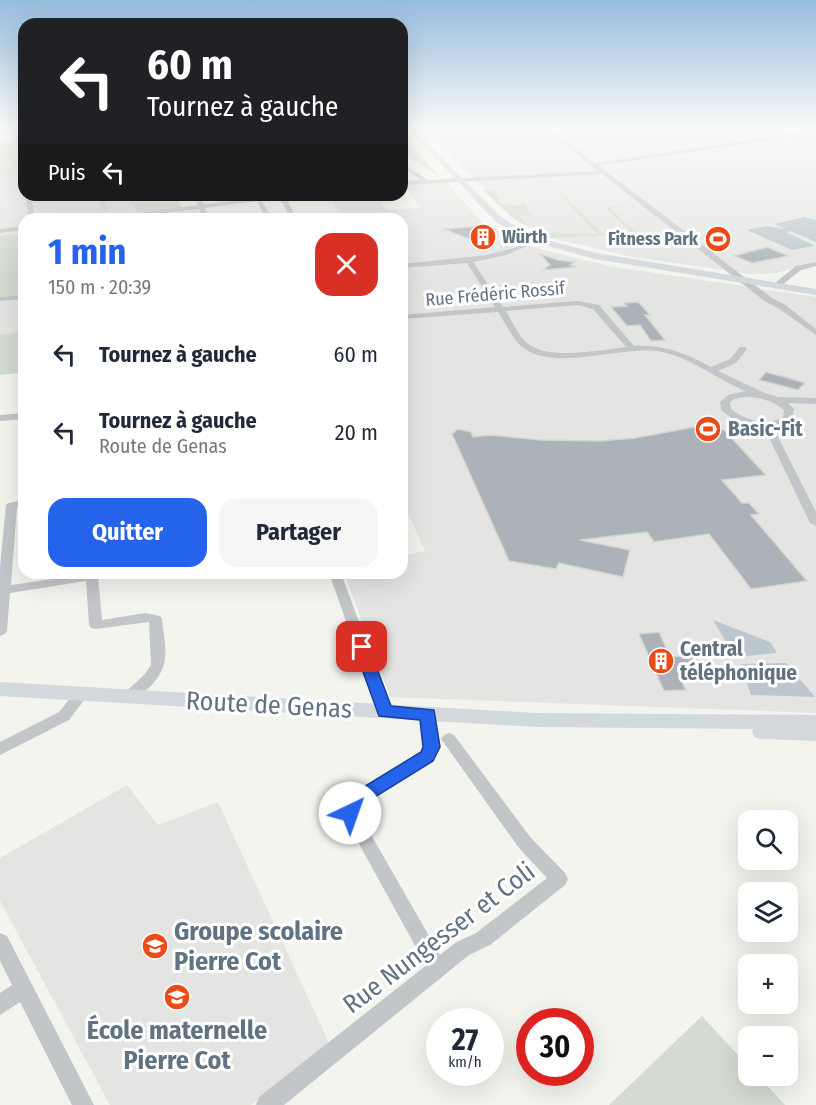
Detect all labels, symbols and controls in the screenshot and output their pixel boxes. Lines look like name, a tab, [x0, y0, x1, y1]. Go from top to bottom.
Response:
text: 60 m	[147, 40, 233, 90]
icon: left	[48, 42, 126, 120]
text: Tournez à gauche	[147, 91, 338, 123]
icon: left	[97, 156, 130, 189]
text: Puis	[48, 159, 85, 186]
building icon: Würth	[468, 222, 498, 252]
sports icon: Fitness Park	[703, 224, 733, 254]
place label: Würth	[502, 226, 547, 248]
place label: Fitness Park	[608, 228, 699, 250]
text: 1 min	[48, 230, 126, 274]
button: close	[315, 233, 378, 296]
text: 150 m · 20:39	[48, 275, 151, 299]
street label: Rue Frédéric Rossif	[424, 277, 567, 311]
icon: left	[48, 338, 81, 371]
text: Tournez à gauche	[99, 341, 257, 368]
text: 60 m	[334, 341, 378, 368]
text: Tournez à gauche	[99, 407, 257, 434]
sports icon: Basic-Fit	[693, 414, 723, 444]
icon: left	[48, 416, 81, 449]
place label: Basic-Fit	[728, 416, 803, 442]
text: 20 m	[335, 419, 378, 446]
text: Route de Genas	[99, 434, 227, 458]
button: Quitter	[48, 498, 207, 567]
button: Partager	[219, 498, 378, 567]
pin	[336, 621, 387, 672]
icon: arrive	[345, 630, 378, 663]
place label: Central téléphonique	[680, 636, 797, 686]
building icon: Central téléphonique	[646, 646, 676, 676]
street label: Route de Genas	[185, 685, 353, 725]
position arrow	[318, 781, 382, 845]
map controls	[738, 810, 798, 1086]
button: search	[738, 810, 798, 870]
street label: Rue Nungesser et Coli	[337, 856, 541, 1020]
button: layers	[738, 882, 798, 942]
place label: Groupe scolaire Pierre Cot	[174, 916, 343, 977]
school or university icon: Groupe scolaire Pierre Cot	[140, 931, 170, 961]
button: +	[738, 954, 798, 1014]
school or university icon: École maternelle Pierre Cot	[162, 982, 192, 1012]
speed limit sign: 30	[516, 1008, 594, 1086]
place label: École maternelle Pierre Cot	[87, 1014, 267, 1076]
text: 27	[452, 1022, 478, 1058]
button: −	[738, 1026, 798, 1086]
text: km/h	[448, 1053, 482, 1071]

